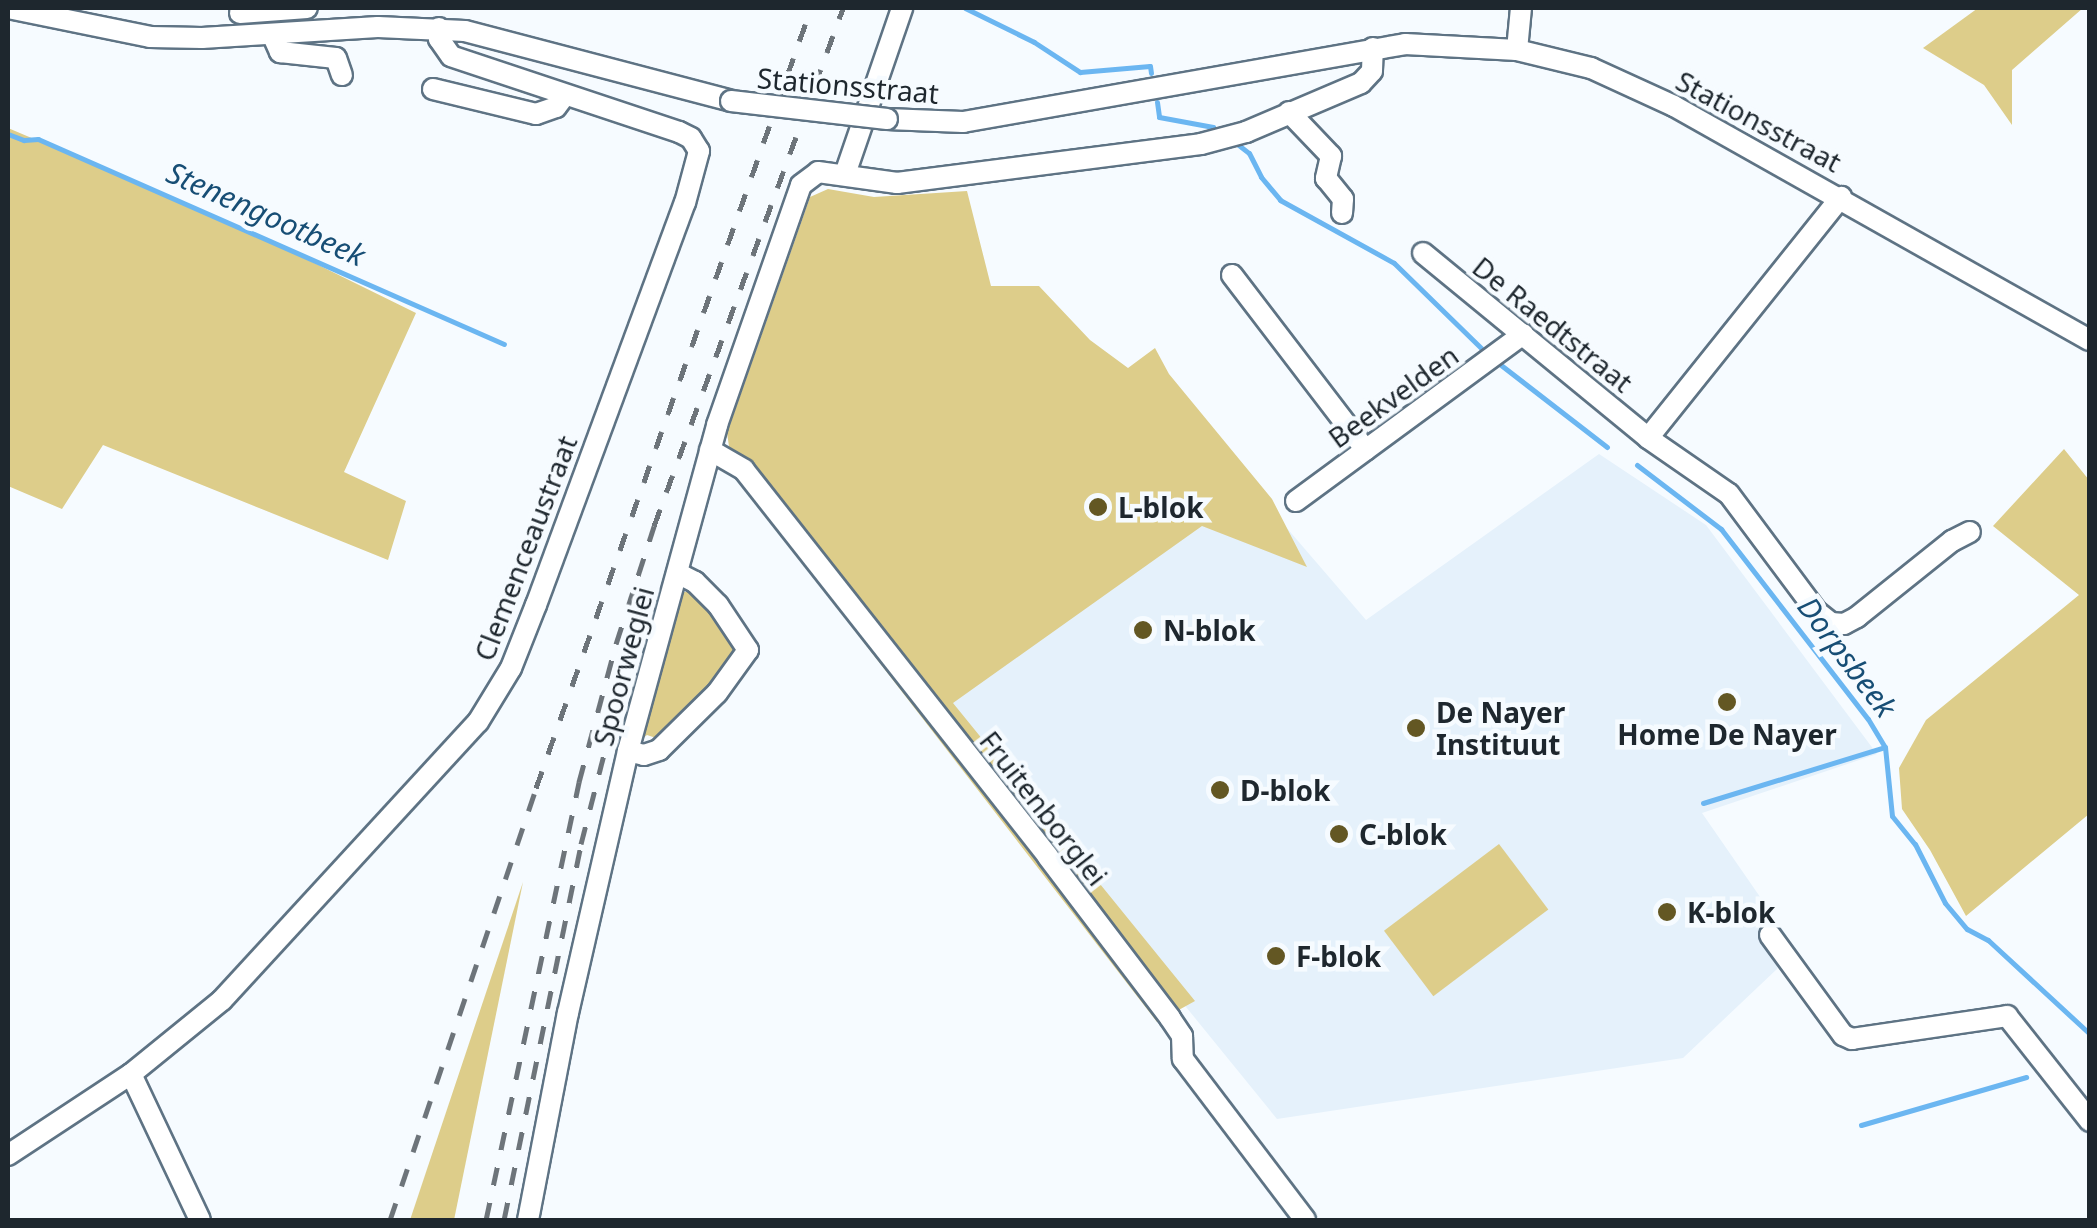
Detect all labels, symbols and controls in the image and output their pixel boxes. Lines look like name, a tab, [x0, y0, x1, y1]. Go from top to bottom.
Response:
street label: Stationsstraat	[756, 60, 940, 110]
street label: Stationsstraat	[1671, 63, 1847, 179]
water label: Stenengootbeek	[161, 154, 371, 274]
street label: De Raedtstraat	[1466, 249, 1640, 399]
street label: Beekvelden	[1322, 338, 1464, 454]
street label: Clemenceaustraat	[467, 431, 583, 665]
place label: L-blok	[1118, 490, 1204, 524]
marker: L-blok	[1087, 496, 1109, 518]
street label: Spoorweglei	[586, 583, 660, 749]
water label: Dorpsbeek	[1790, 590, 1904, 724]
place label: N-blok	[1163, 613, 1256, 647]
marker: N-blok	[1132, 619, 1154, 641]
marker: Home De Nayer	[1716, 691, 1738, 713]
place label: De Nayer Instituut	[1436, 695, 1565, 761]
marker: De Nayer Instituut	[1405, 717, 1427, 739]
place label: Home De Nayer	[1617, 717, 1837, 751]
street label: Fruitenborglei	[973, 724, 1115, 892]
place label: D-blok	[1240, 773, 1330, 807]
marker: D-blok	[1209, 779, 1231, 801]
place label: C-blok	[1359, 817, 1447, 851]
marker: C-blok	[1328, 823, 1350, 845]
place label: K-blok	[1687, 895, 1775, 929]
marker: K-blok	[1656, 901, 1678, 923]
place label: F-blok	[1296, 939, 1381, 973]
marker: F-blok	[1265, 945, 1287, 967]

